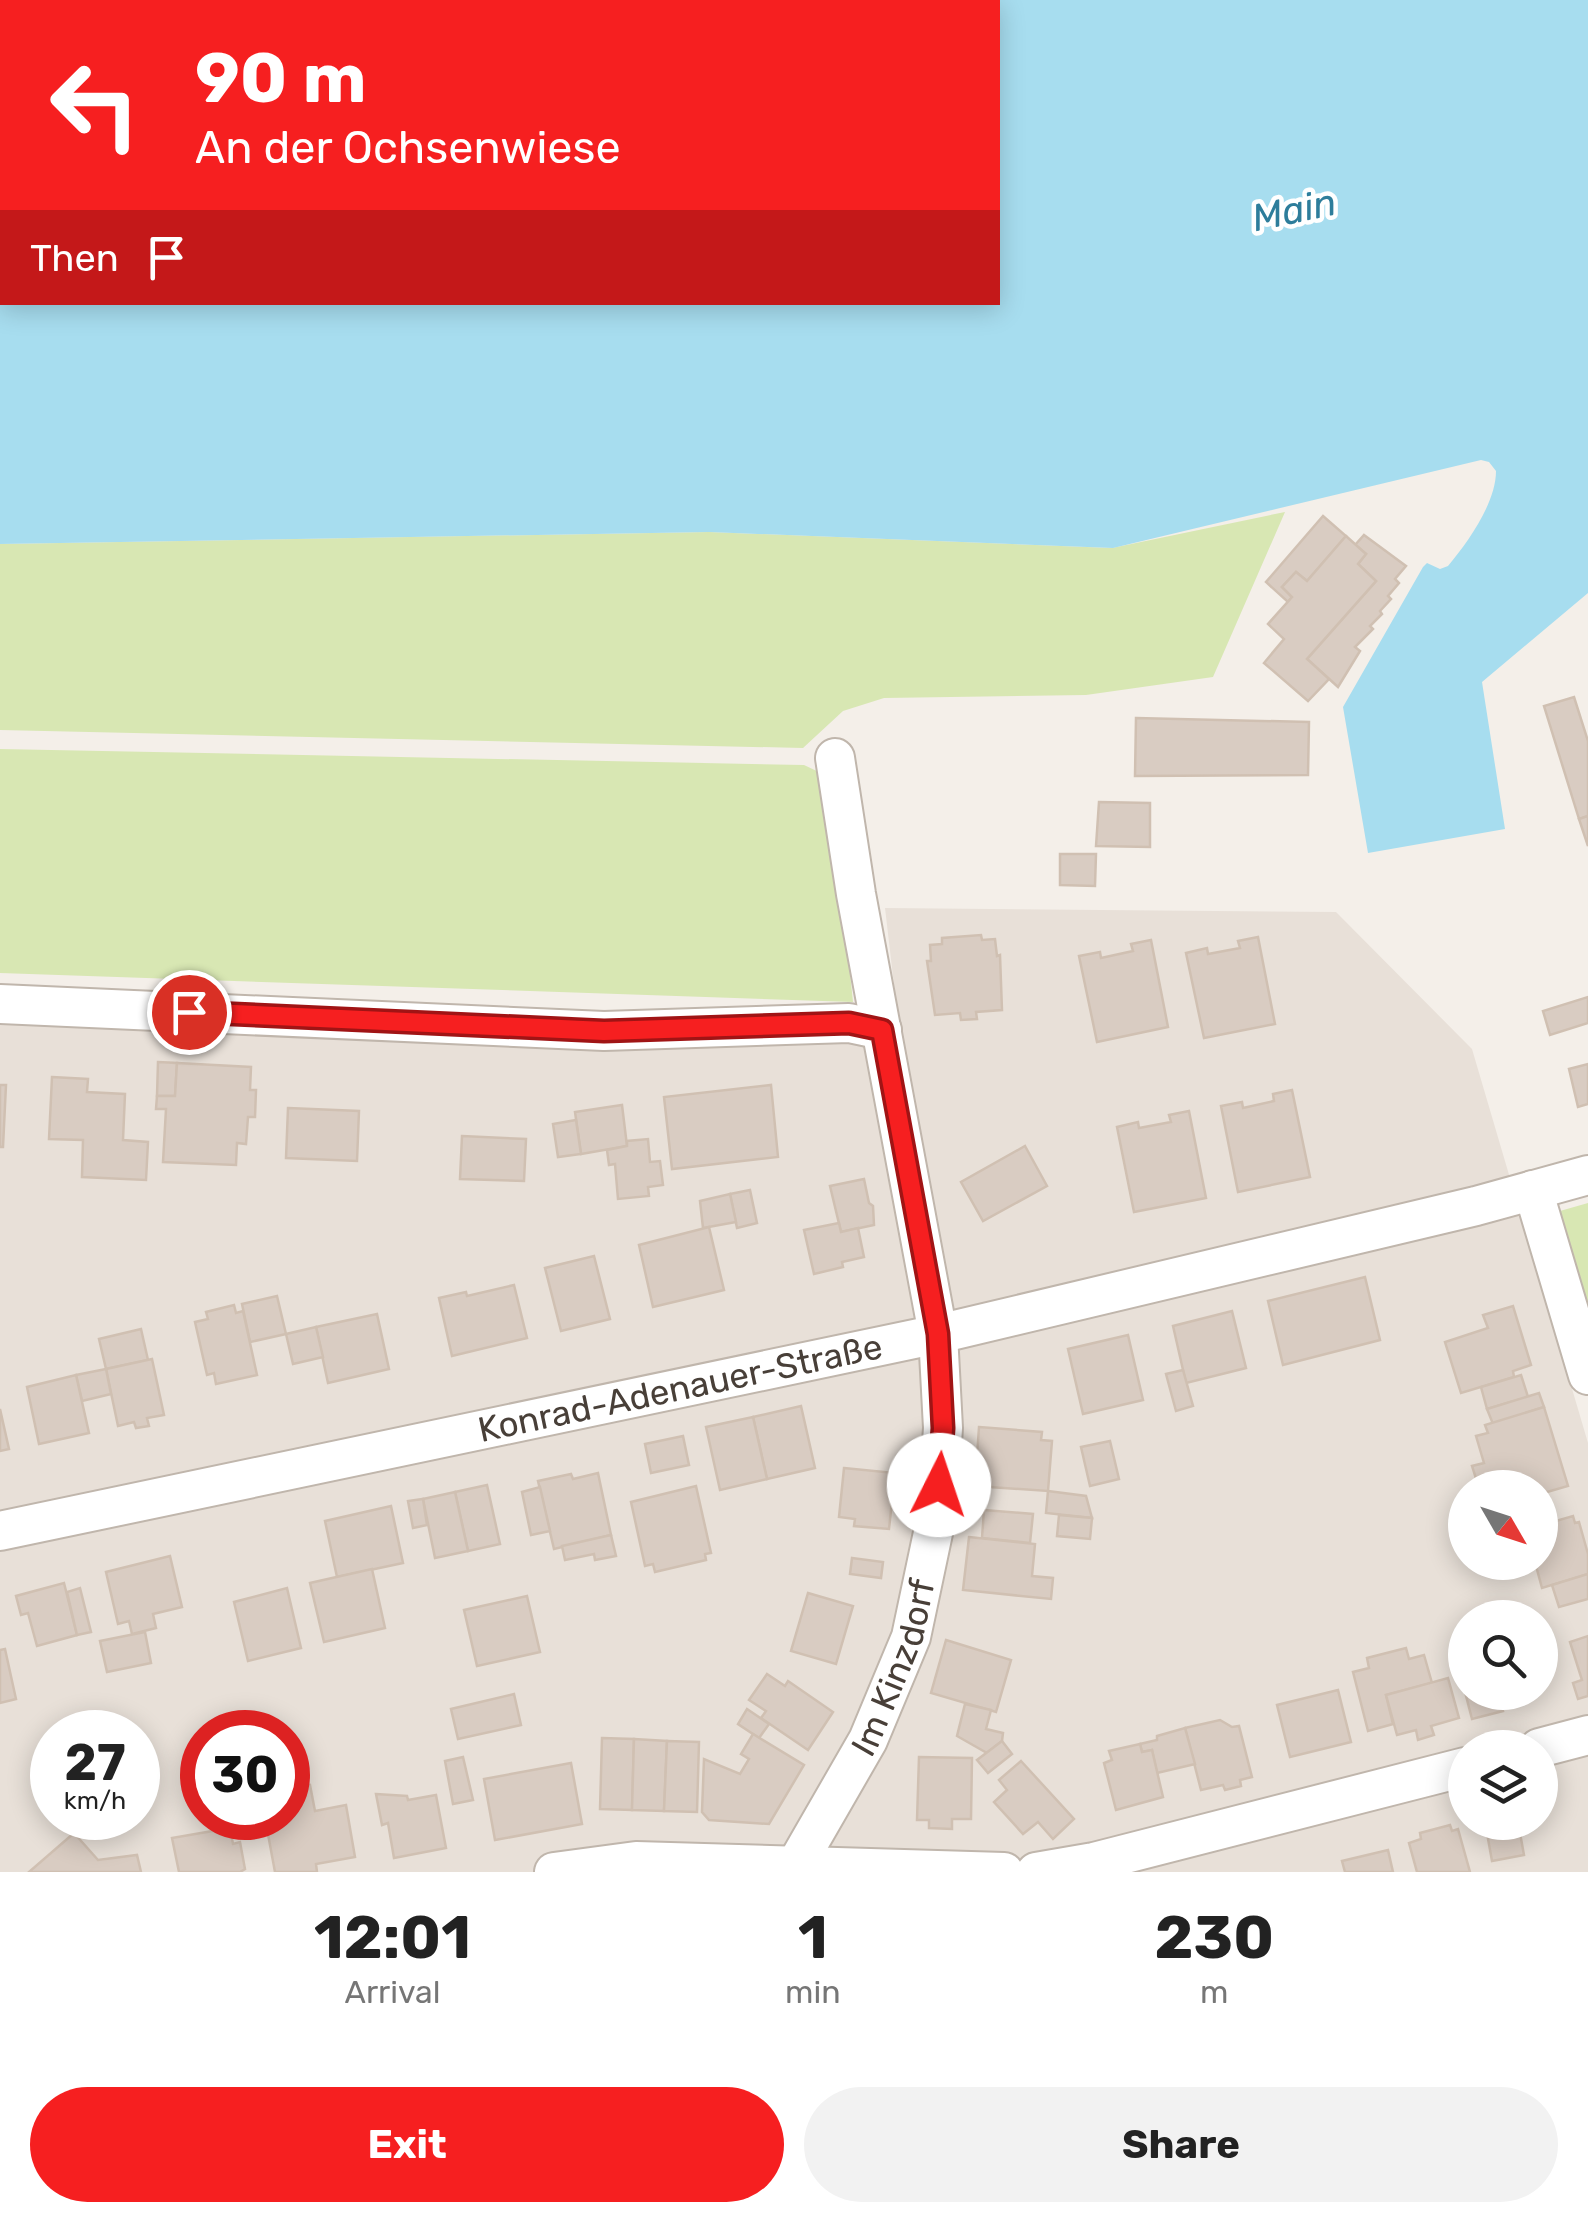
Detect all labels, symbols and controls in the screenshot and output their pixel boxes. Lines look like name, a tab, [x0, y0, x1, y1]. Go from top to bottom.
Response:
text: 90 m	[195, 37, 367, 120]
icon: left	[30, 40, 160, 170]
text: An der Ochsenwiese	[195, 121, 621, 174]
water label: Main	[1248, 179, 1340, 241]
icon: arrive	[139, 230, 194, 285]
text: Then	[30, 235, 119, 281]
pin	[147, 970, 232, 1055]
icon: arrive	[162, 985, 217, 1040]
street label: Konrad-Adenauer-Straße	[474, 1325, 886, 1451]
position arrow	[887, 1433, 991, 1537]
north arrow	[1448, 1470, 1558, 1580]
map controls	[1448, 1470, 1558, 1840]
street label: Im Kinzdorf	[842, 1575, 944, 1763]
button: search	[1448, 1600, 1558, 1710]
speed limit sign: 30	[180, 1710, 310, 1840]
button: layers	[1448, 1730, 1558, 1840]
text: 27	[64, 1733, 126, 1793]
text: km/h	[64, 1786, 126, 1815]
text: 12:01	[314, 1902, 471, 1973]
text: 1	[798, 1902, 828, 1973]
text: 230	[1155, 1902, 1274, 1973]
text: Arrival	[344, 1973, 441, 2011]
text: min	[785, 1973, 841, 2011]
text: m	[1200, 1973, 1229, 2011]
button: Exit	[30, 2087, 784, 2202]
button: Share	[804, 2087, 1558, 2202]

